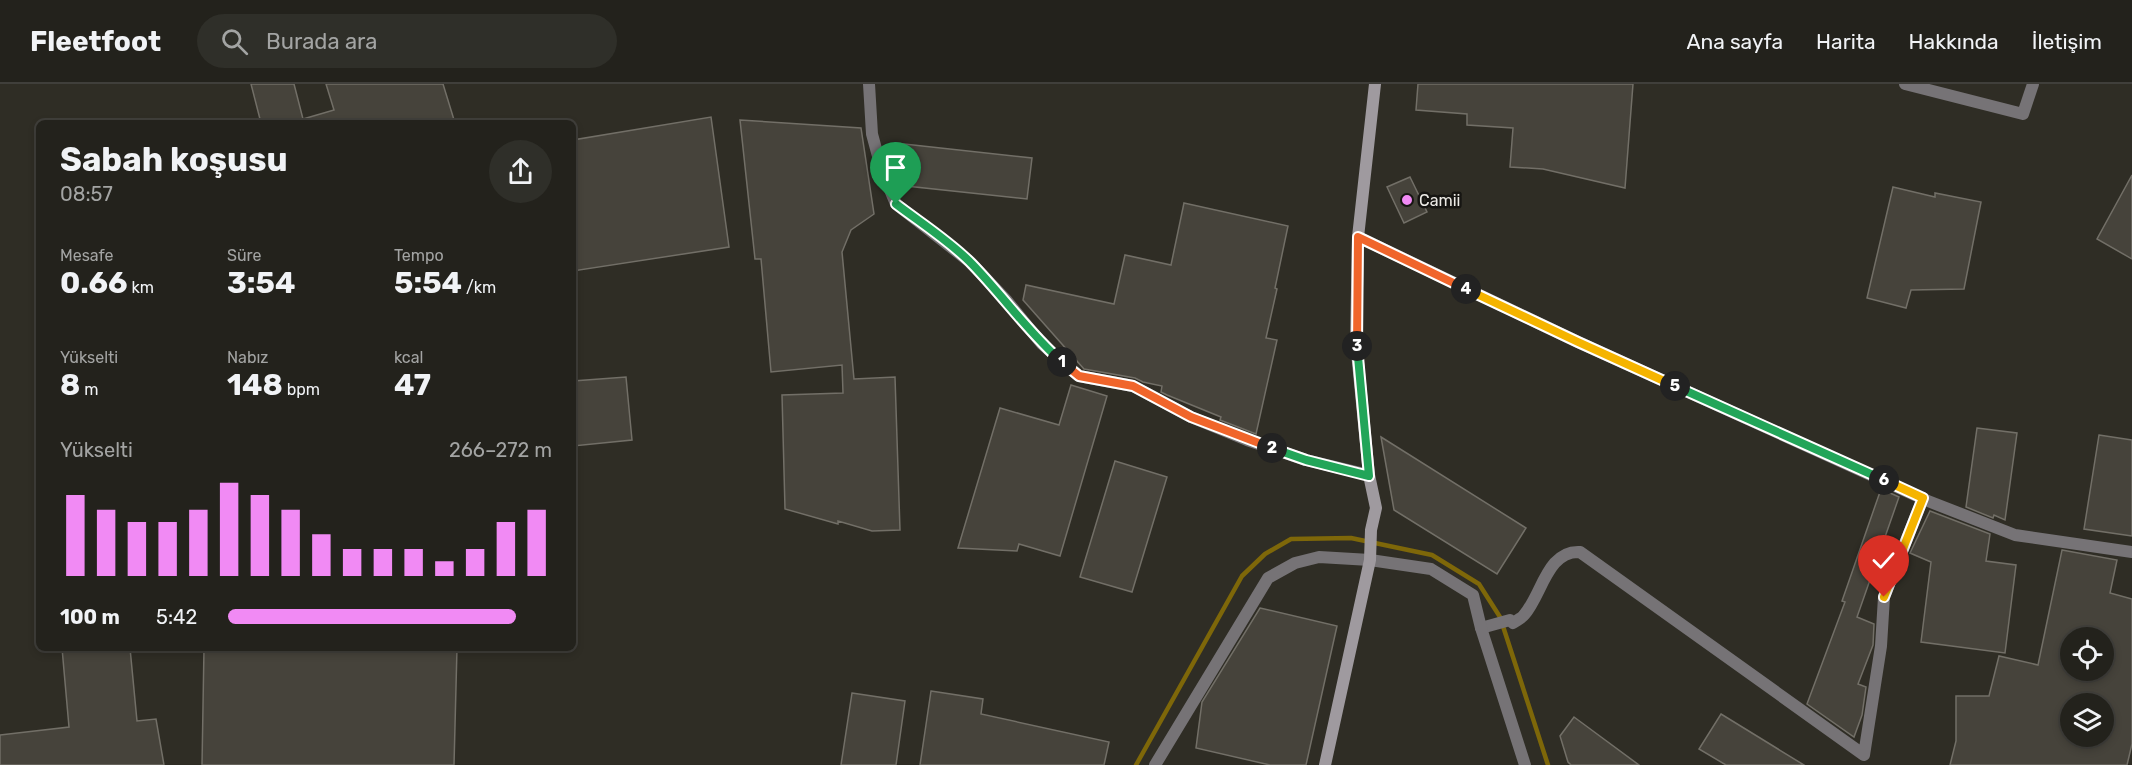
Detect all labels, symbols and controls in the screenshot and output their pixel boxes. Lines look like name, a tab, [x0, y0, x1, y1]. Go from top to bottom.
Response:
search box	[197, 14, 617, 68]
text: Fleetfoot	[30, 25, 161, 58]
icon: search	[218, 25, 251, 58]
text: Burada ara	[266, 28, 377, 55]
text: Ana sayfa	[1686, 29, 1783, 54]
text: Harita	[1816, 29, 1876, 54]
text: Hakkında	[1909, 29, 1999, 54]
text: İletişim	[2032, 29, 2102, 54]
text: Sabah koşusu	[60, 140, 288, 179]
button: share	[489, 140, 552, 203]
pin	[870, 142, 921, 204]
icon: arrive	[879, 151, 912, 184]
text: 08:57	[60, 182, 113, 206]
place label: Camii	[1419, 191, 1460, 210]
marker: Camii	[1400, 193, 1414, 207]
text: Mesafe	[60, 246, 114, 265]
text: Süre	[227, 246, 261, 265]
text: Tempo	[394, 246, 444, 265]
text: 0.66	[60, 265, 128, 301]
text: 3:54	[227, 265, 295, 301]
text: 5:54	[394, 265, 462, 301]
pin: 4	[1451, 274, 1481, 304]
text: km	[128, 278, 154, 297]
text: /km	[462, 278, 496, 297]
text: 4	[1461, 279, 1471, 298]
pin: 3	[1342, 331, 1372, 361]
text: 3	[1352, 336, 1362, 355]
pin: 1	[1047, 347, 1077, 377]
text: Yükselti	[60, 348, 118, 367]
text: Nabız	[227, 348, 269, 367]
text: kcal	[394, 348, 423, 367]
text: 1	[1058, 352, 1066, 371]
text: 8	[60, 367, 80, 403]
text: 148	[227, 367, 283, 403]
text: 47	[394, 367, 431, 403]
pin: 5	[1660, 371, 1690, 401]
text: 5	[1670, 376, 1680, 395]
text: m	[80, 380, 98, 399]
text: bpm	[283, 380, 320, 399]
pin: 2	[1257, 433, 1287, 463]
text: Yükselti	[60, 438, 133, 462]
text: 266–272 m	[449, 438, 552, 462]
text: 2	[1267, 438, 1277, 457]
pin: 6	[1869, 465, 1899, 495]
text: 6	[1879, 470, 1889, 489]
pin	[1858, 535, 1909, 597]
icon: check	[1867, 544, 1900, 577]
text: 100 m	[60, 605, 120, 629]
text: 5:42	[156, 605, 197, 629]
map controls	[2060, 627, 2114, 747]
button: locate	[2060, 627, 2114, 681]
button: layers	[2060, 693, 2114, 747]

